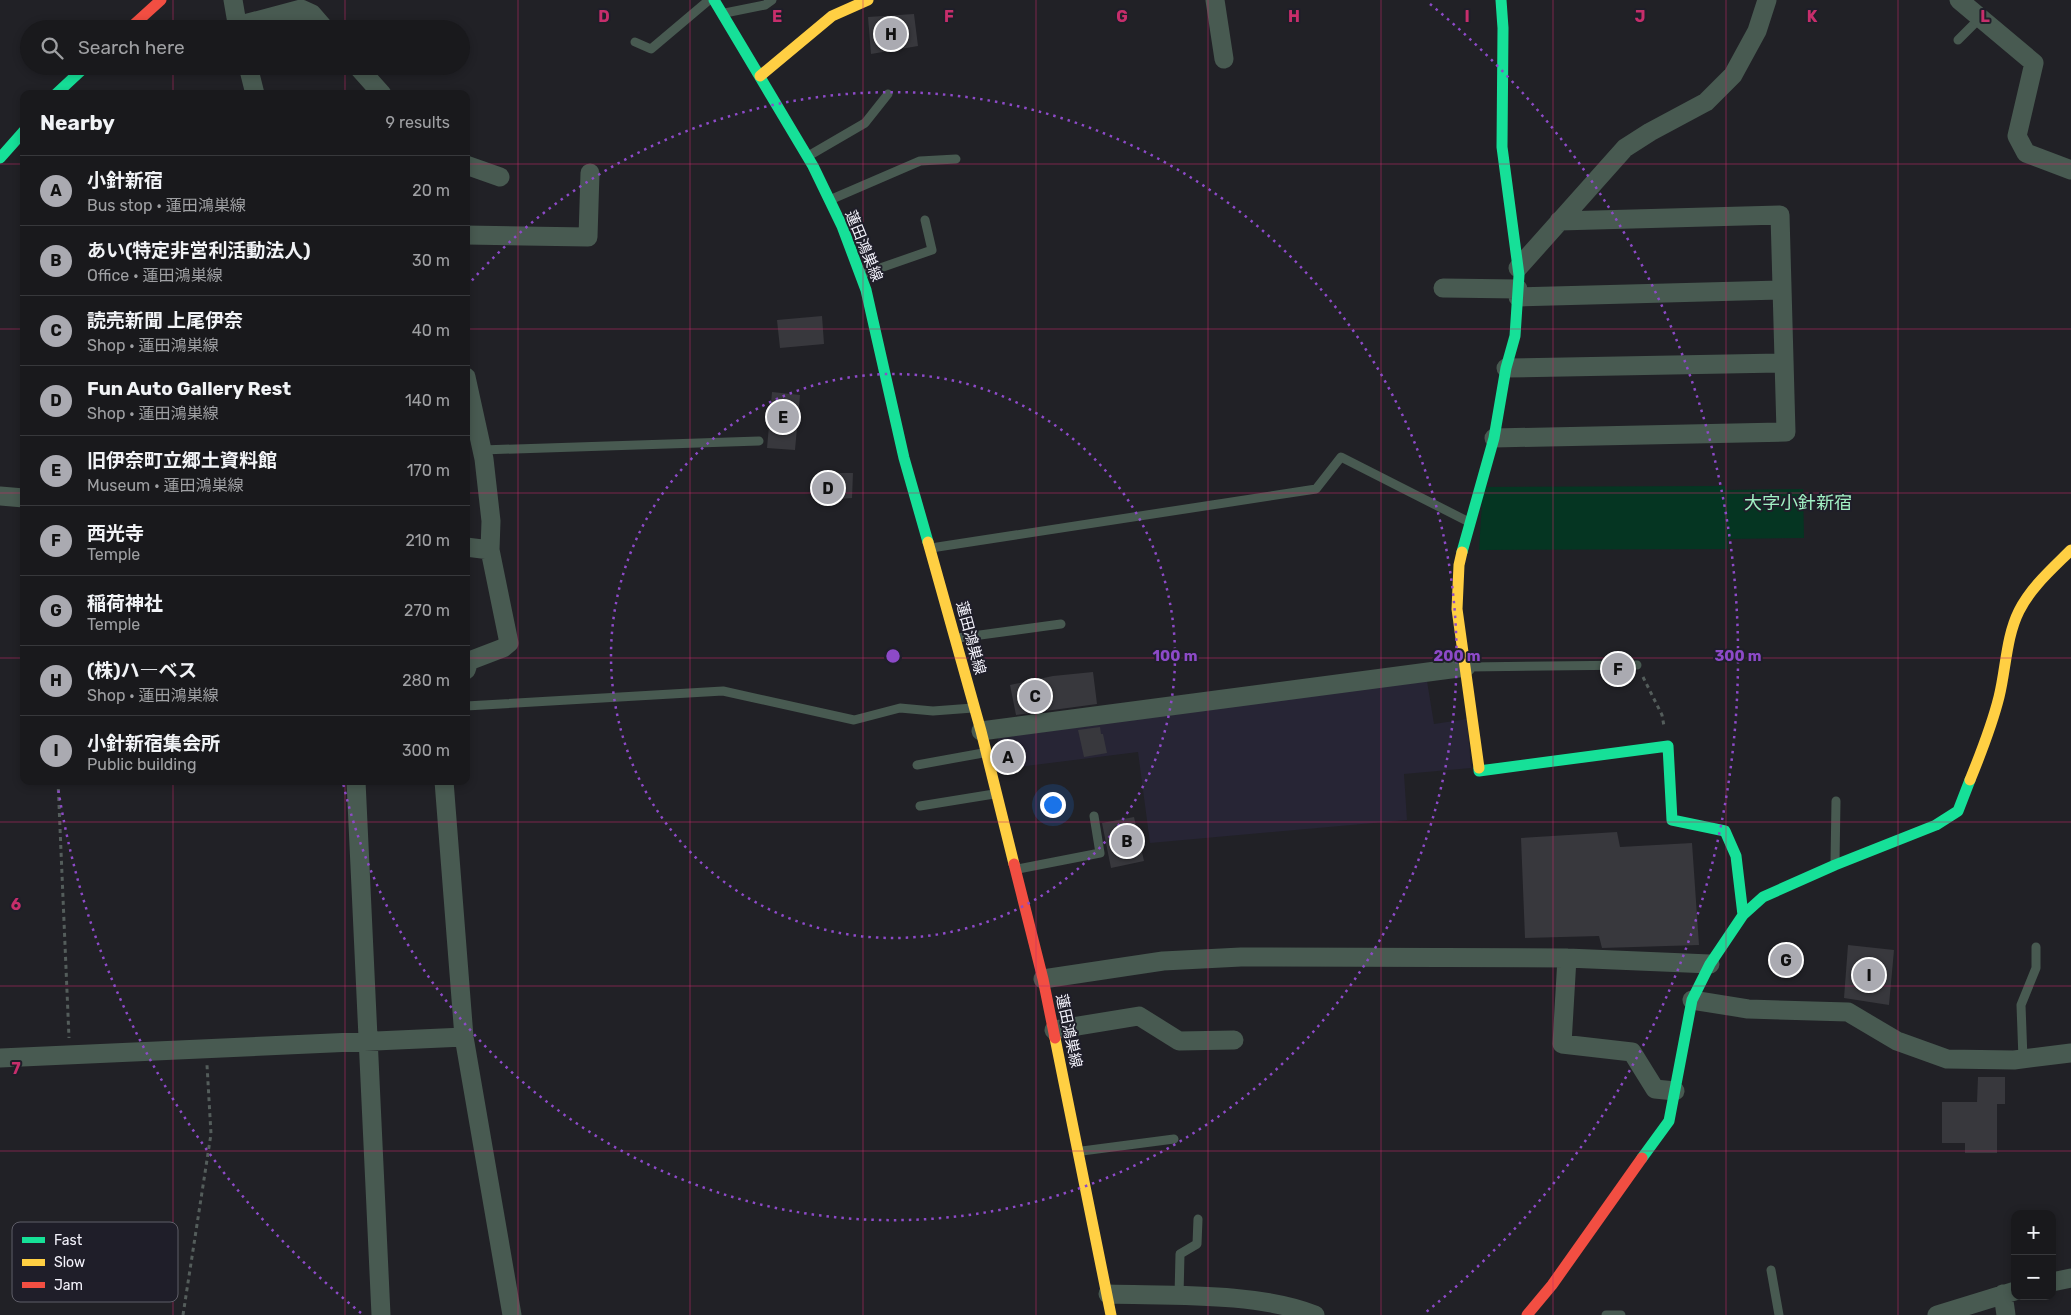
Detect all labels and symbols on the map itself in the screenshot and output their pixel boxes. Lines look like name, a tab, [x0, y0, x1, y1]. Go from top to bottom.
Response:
text: D	[598, 7, 610, 26]
text: E	[772, 7, 782, 26]
text: F	[944, 7, 954, 26]
text: G	[1116, 7, 1128, 26]
text: H	[1288, 7, 1300, 26]
text: I	[1464, 7, 1470, 26]
text: J	[1635, 7, 1645, 26]
text: K	[1807, 7, 1818, 26]
text: L	[1980, 7, 1990, 26]
pin: H	[875, 15, 907, 53]
street label: 蓮田鴻巣線	[842, 208, 886, 284]
pin: E	[767, 398, 799, 436]
pin: D	[812, 469, 844, 507]
district label: 大字小針新宿	[1744, 492, 1852, 514]
street label: 蓮田鴻巣線	[953, 599, 989, 677]
centre of rings	[884, 647, 902, 665]
text: 100 m	[1153, 647, 1197, 665]
text: 200 m	[1433, 647, 1481, 665]
text: 300 m	[1714, 647, 1762, 665]
pin: F	[1602, 650, 1634, 688]
pin: C	[1019, 677, 1051, 715]
pin: A	[992, 738, 1024, 776]
your location	[1040, 792, 1066, 818]
pin: B	[1111, 822, 1143, 860]
text: 6	[11, 895, 21, 914]
pin: G	[1770, 941, 1802, 979]
pin: I	[1853, 956, 1885, 994]
street label: 蓮田鴻巣線	[1052, 992, 1086, 1070]
text: 7	[11, 1059, 21, 1078]
legend	[12, 1222, 178, 1302]
text: Fast	[54, 1232, 83, 1249]
text: Slow	[54, 1254, 85, 1271]
text: Jam	[54, 1277, 83, 1294]

